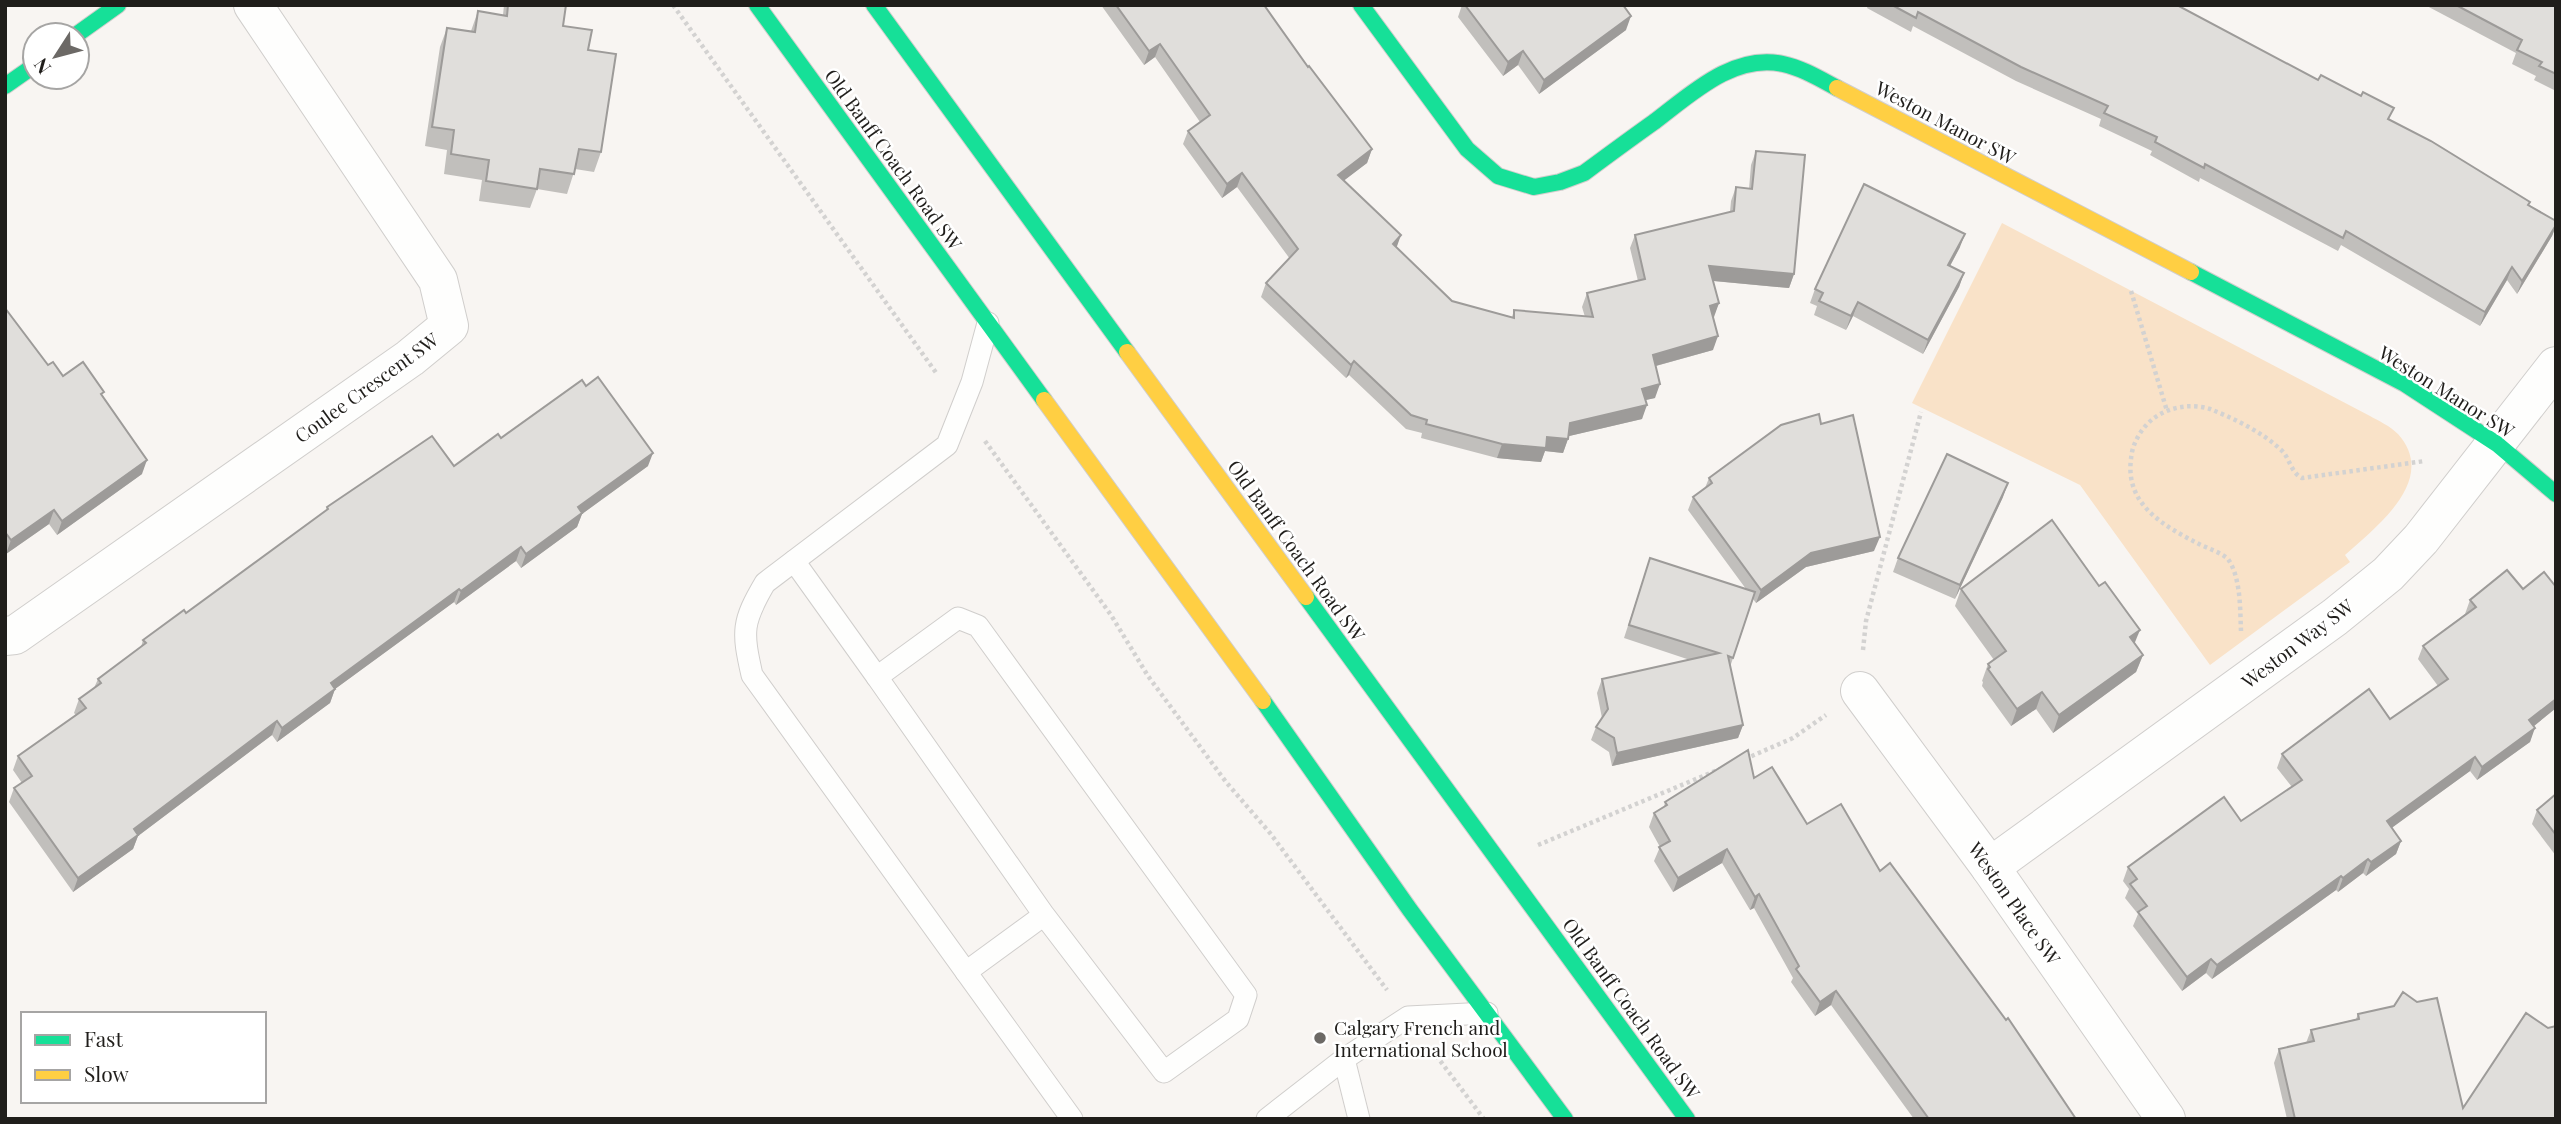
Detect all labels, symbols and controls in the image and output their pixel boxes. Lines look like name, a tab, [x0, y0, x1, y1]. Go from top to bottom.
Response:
north arrow	[21, 21, 91, 91]
text: N	[27, 53, 56, 80]
street label: Old Banff Coach Road SW	[819, 63, 969, 256]
street label: Weston Manor SW	[1871, 74, 2021, 170]
street label: Coulee Crescent SW	[289, 326, 444, 448]
street label: Weston Manor SW	[2373, 338, 2520, 444]
street label: Old Banff Coach Road SW	[1222, 454, 1372, 647]
street label: Weston Way SW	[2235, 592, 2359, 694]
street label: Weston Place SW	[1962, 836, 2067, 970]
street label: Old Banff Coach Road SW	[1557, 912, 1707, 1105]
legend	[21, 1012, 266, 1103]
place label: Calgary French and International School	[1334, 1014, 1508, 1062]
text: Fast	[84, 1024, 123, 1052]
marker: Calgary French and International School	[1312, 1030, 1328, 1046]
text: Slow	[84, 1059, 129, 1087]

